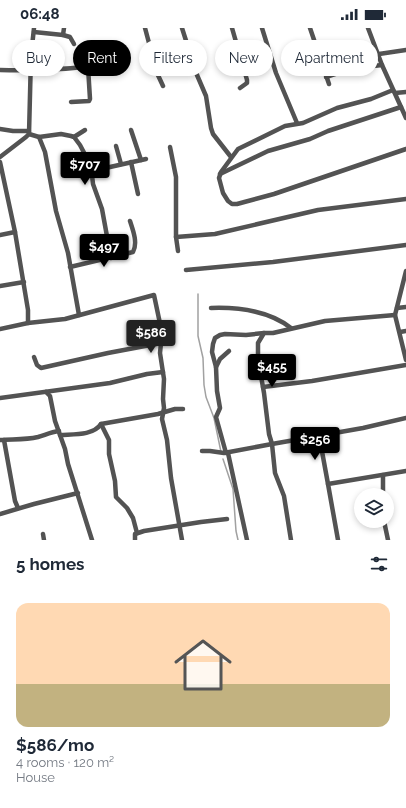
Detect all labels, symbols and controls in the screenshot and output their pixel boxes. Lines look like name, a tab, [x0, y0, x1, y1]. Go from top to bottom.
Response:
text: 06:48	[20, 5, 60, 23]
chip: Buy	[12, 40, 65, 76]
chip: Rent	[73, 40, 131, 76]
chip: Filters	[139, 40, 207, 76]
chip: New	[215, 40, 273, 76]
chip: Apartment	[281, 40, 378, 76]
pin: $707	[61, 152, 109, 186]
text: $707	[70, 157, 100, 172]
pin: $497	[80, 234, 128, 268]
text: $497	[89, 239, 119, 254]
pin: $586	[127, 320, 175, 354]
text: $586	[135, 325, 167, 340]
pin: $455	[248, 354, 296, 388]
text: $455	[257, 359, 287, 374]
pin: $256	[291, 427, 339, 461]
text: $256	[300, 432, 330, 447]
map controls	[354, 488, 394, 528]
button: layers	[354, 488, 394, 528]
icon: filters	[368, 553, 390, 575]
text: 5 homes	[16, 554, 84, 574]
icon: home	[167, 629, 239, 701]
text: $586/mo	[16, 735, 94, 755]
text: 4 rooms · 120 m²	[16, 755, 114, 770]
text: House	[16, 770, 55, 785]

